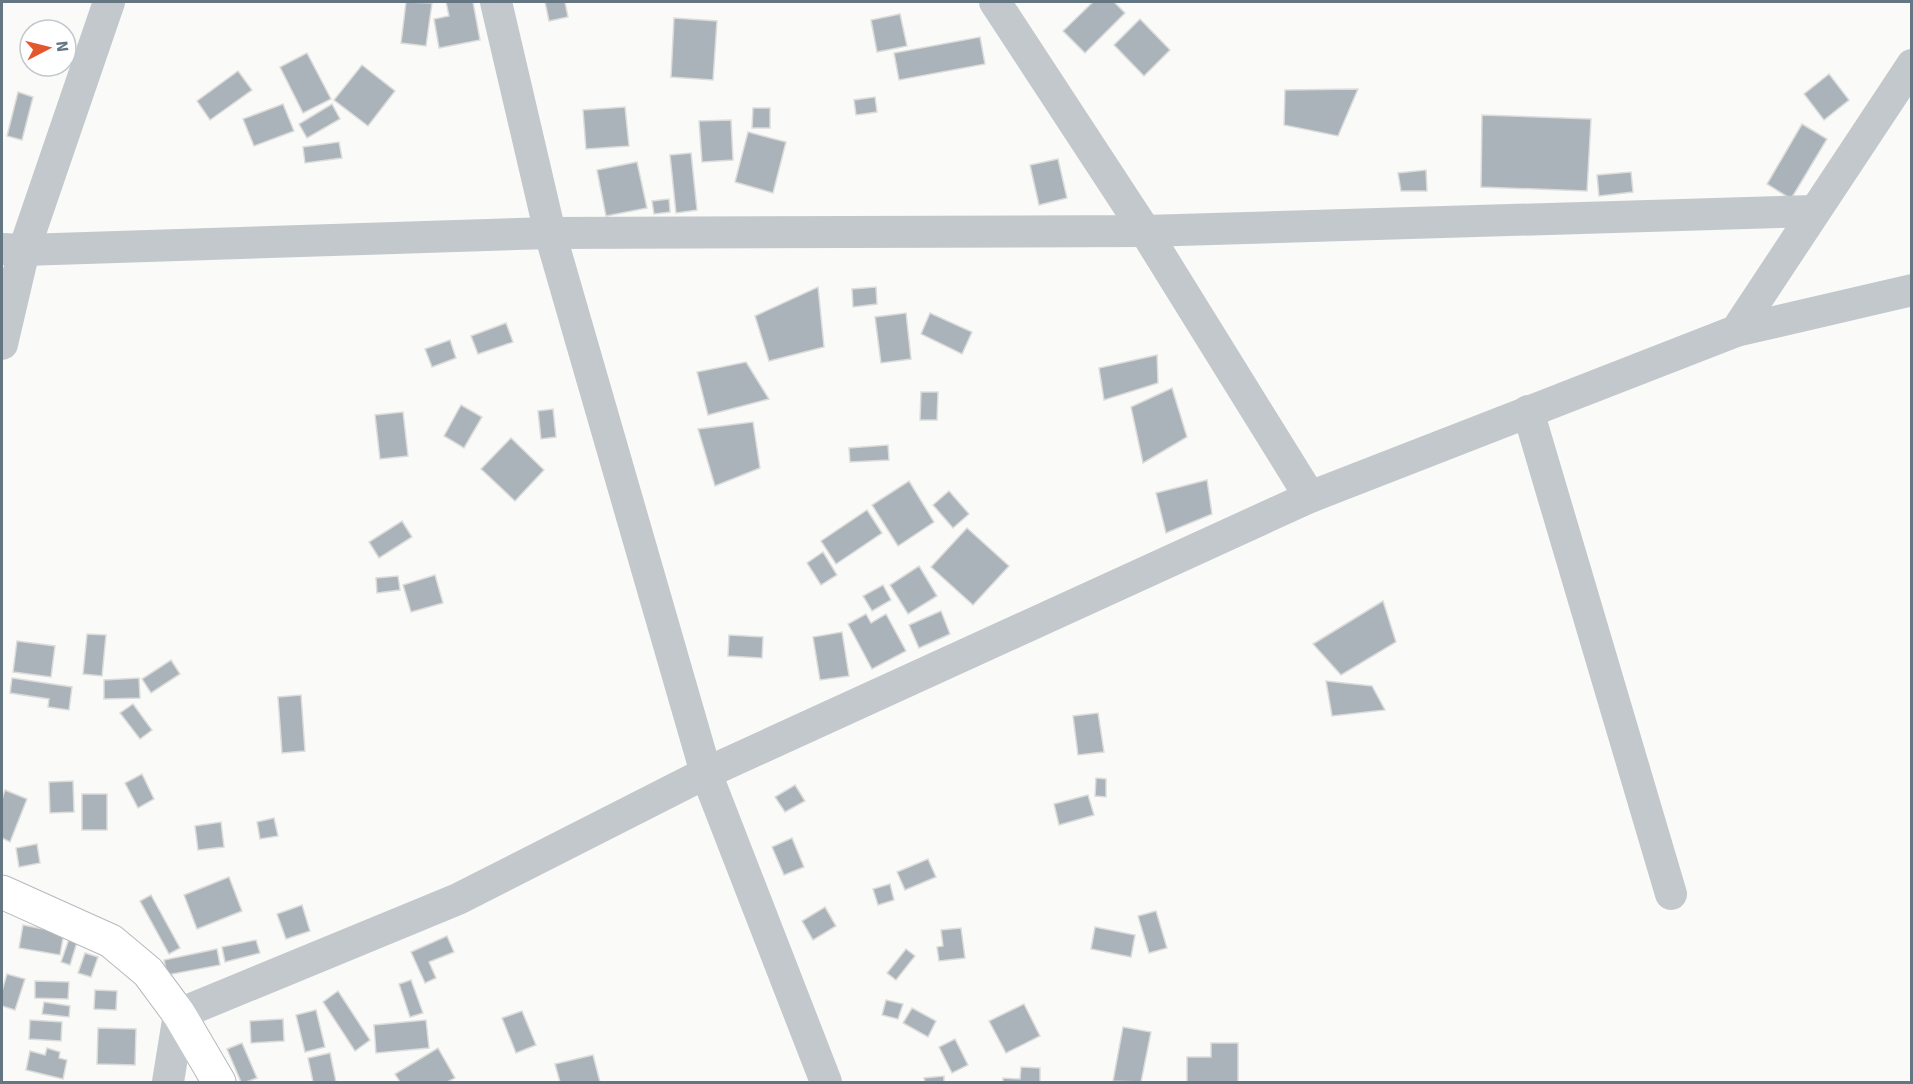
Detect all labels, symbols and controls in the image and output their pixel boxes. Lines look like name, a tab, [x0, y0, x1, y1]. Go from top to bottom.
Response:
north arrow	[18, 18, 78, 78]
text: N	[51, 40, 72, 53]

